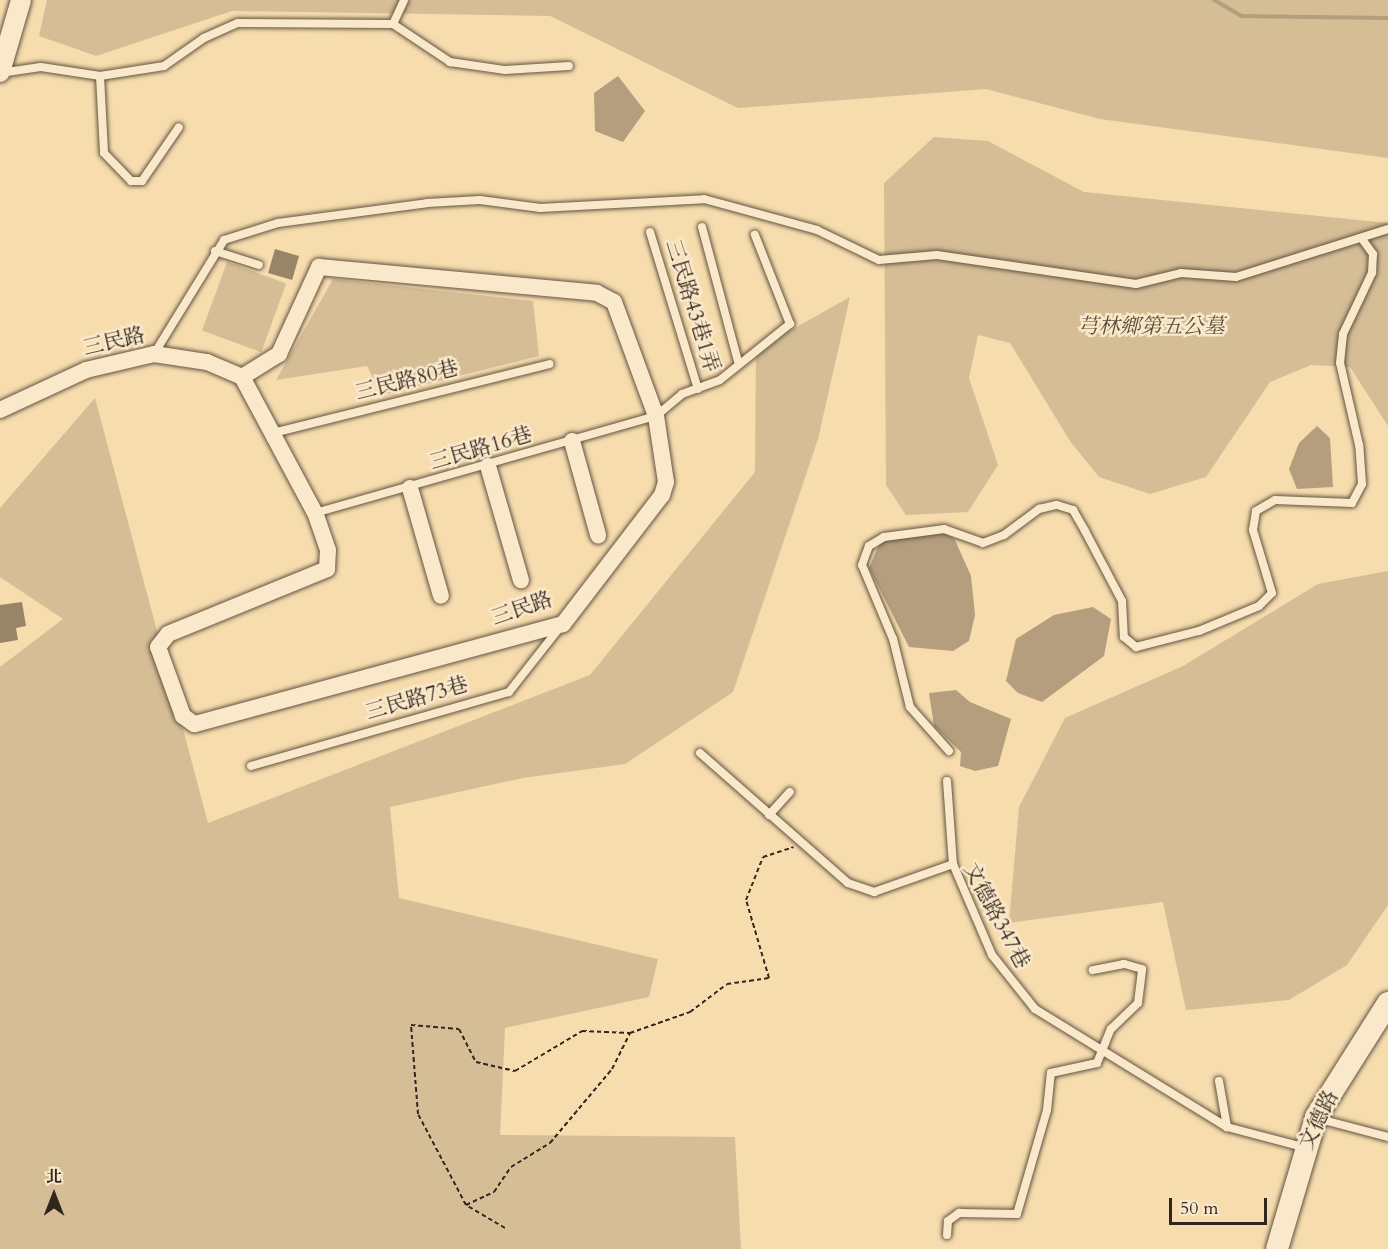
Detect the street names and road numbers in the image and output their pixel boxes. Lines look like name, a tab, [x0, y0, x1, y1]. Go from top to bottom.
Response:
street label: 三民路43巷1弄	[660, 237, 724, 375]
street label: 三民路	[80, 323, 148, 361]
street label: 三民路80巷	[353, 356, 461, 406]
street label: 三民路16巷	[427, 422, 535, 476]
street label: 三民路	[488, 587, 556, 631]
street label: 三民路73巷	[363, 672, 471, 726]
street label: 文德路347巷	[958, 859, 1034, 973]
street label: 文德路	[1294, 1086, 1344, 1154]

